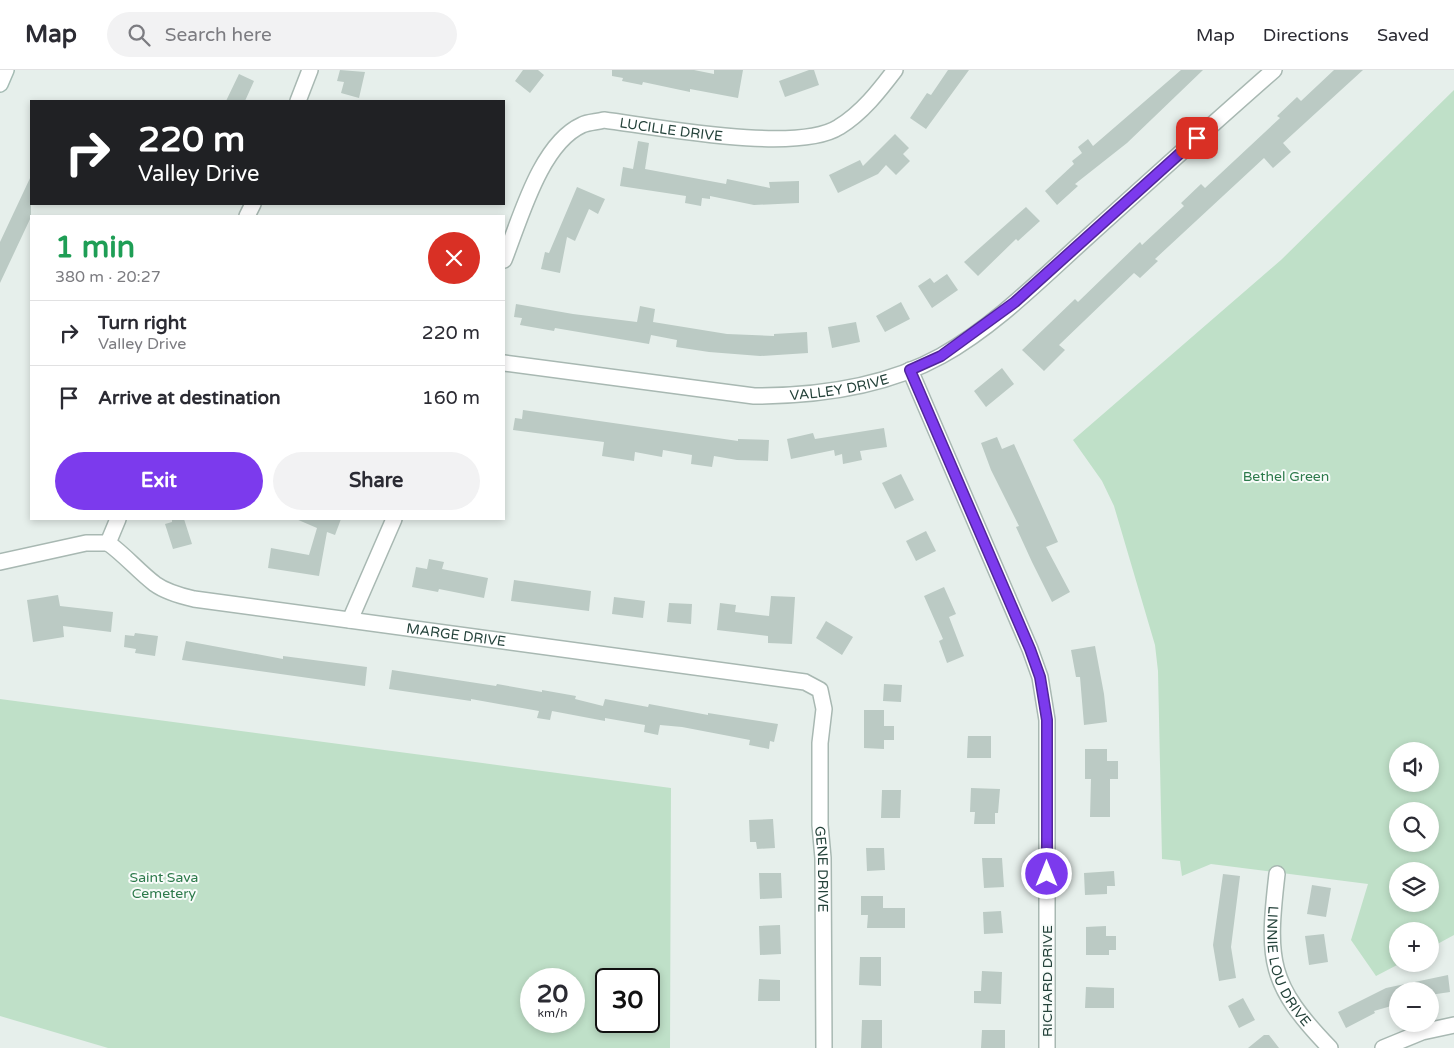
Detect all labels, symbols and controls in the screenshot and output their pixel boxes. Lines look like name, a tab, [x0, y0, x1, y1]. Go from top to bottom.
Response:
search box	[107, 12, 457, 57]
text: Map	[25, 20, 77, 49]
icon: search	[125, 21, 153, 49]
text: Search here	[165, 24, 272, 46]
text: Map	[1196, 24, 1235, 46]
text: Directions	[1263, 24, 1349, 46]
text: Saved	[1377, 24, 1429, 46]
street label: LUCILLE DRIVE	[618, 114, 724, 145]
pin	[1176, 117, 1218, 159]
text: 220 m	[138, 119, 245, 161]
icon: right	[55, 120, 120, 185]
icon: arrive	[1183, 124, 1211, 152]
text: Valley Drive	[138, 161, 259, 187]
text: 1 min	[55, 229, 135, 266]
button: close	[428, 232, 480, 284]
text: 380 m · 20:27	[55, 267, 161, 287]
text: Turn right	[98, 312, 186, 334]
icon: right	[55, 319, 83, 347]
text: 220 m	[422, 322, 480, 344]
text: Valley Drive	[98, 334, 186, 354]
street label: VALLEY DRIVE	[789, 370, 891, 404]
icon: arrive	[55, 384, 83, 412]
text: Arrive at destination	[98, 387, 281, 409]
text: 160 m	[422, 387, 480, 409]
button: Exit	[55, 452, 263, 510]
button: Share	[273, 452, 480, 510]
park label: Bethel Green	[1243, 468, 1329, 485]
street label: MARGE DRIVE	[405, 620, 507, 650]
map controls	[1389, 742, 1439, 1032]
button: sound	[1389, 742, 1439, 792]
button: search	[1389, 802, 1439, 852]
street label: GENE DRIVE	[811, 825, 831, 913]
position arrow	[1020, 847, 1072, 899]
button: layers	[1389, 862, 1439, 912]
park label: Saint Sava Cemetery	[130, 869, 198, 902]
street label: LINNIE LOU DRIVE	[1263, 905, 1314, 1030]
button: +	[1389, 922, 1439, 972]
street label: RICHARD DRIVE	[1039, 925, 1056, 1037]
speed limit sign: 30	[595, 968, 660, 1033]
text: 20	[537, 979, 568, 1009]
button: −	[1389, 982, 1439, 1032]
text: km/h	[537, 1006, 568, 1020]

